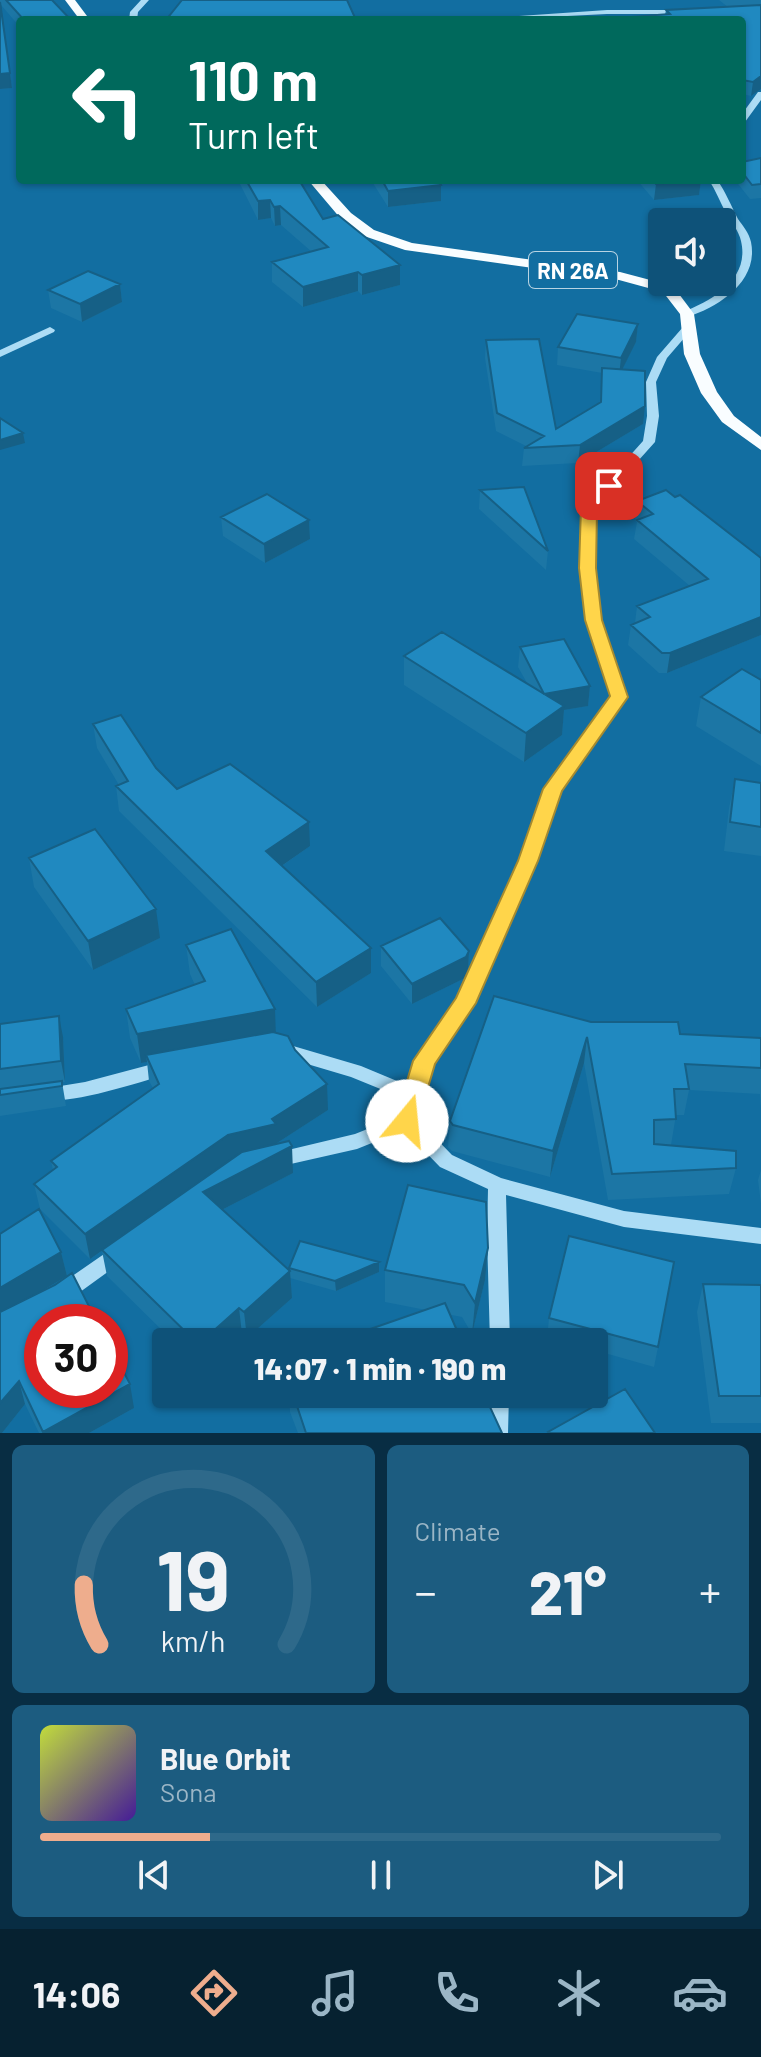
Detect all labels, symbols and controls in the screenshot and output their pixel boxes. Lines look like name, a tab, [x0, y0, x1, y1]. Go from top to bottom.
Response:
text: 110 m	[188, 45, 318, 112]
icon: left	[56, 48, 160, 152]
text: Turn left	[188, 113, 319, 156]
map controls	[648, 208, 736, 296]
button: sound	[648, 208, 736, 296]
road number: RN 26A	[529, 252, 617, 288]
pin	[575, 452, 643, 520]
icon: arrive	[587, 464, 631, 508]
position arrow	[365, 1079, 449, 1163]
speed limit sign: 30	[24, 1304, 128, 1408]
text: 14:07 · 1 min · 190 m	[254, 1350, 506, 1386]
text: Climate	[415, 1515, 501, 1546]
text: 19	[156, 1528, 230, 1628]
text: 21°	[529, 1555, 607, 1627]
text: −	[415, 1564, 437, 1617]
text: +	[699, 1564, 721, 1617]
text: km/h	[161, 1623, 226, 1658]
text: Blue Orbit	[160, 1740, 291, 1776]
text: Sona	[160, 1776, 217, 1807]
icon: previous	[132, 1853, 176, 1897]
icon: pause	[359, 1853, 403, 1897]
icon: next	[586, 1853, 630, 1897]
icon: directions	[186, 1965, 242, 2021]
icon: music	[307, 1965, 363, 2021]
icon: phone	[429, 1965, 485, 2021]
icon: climate	[551, 1965, 607, 2021]
icon: car	[672, 1965, 728, 2021]
text: 14:06	[33, 1972, 120, 2015]

